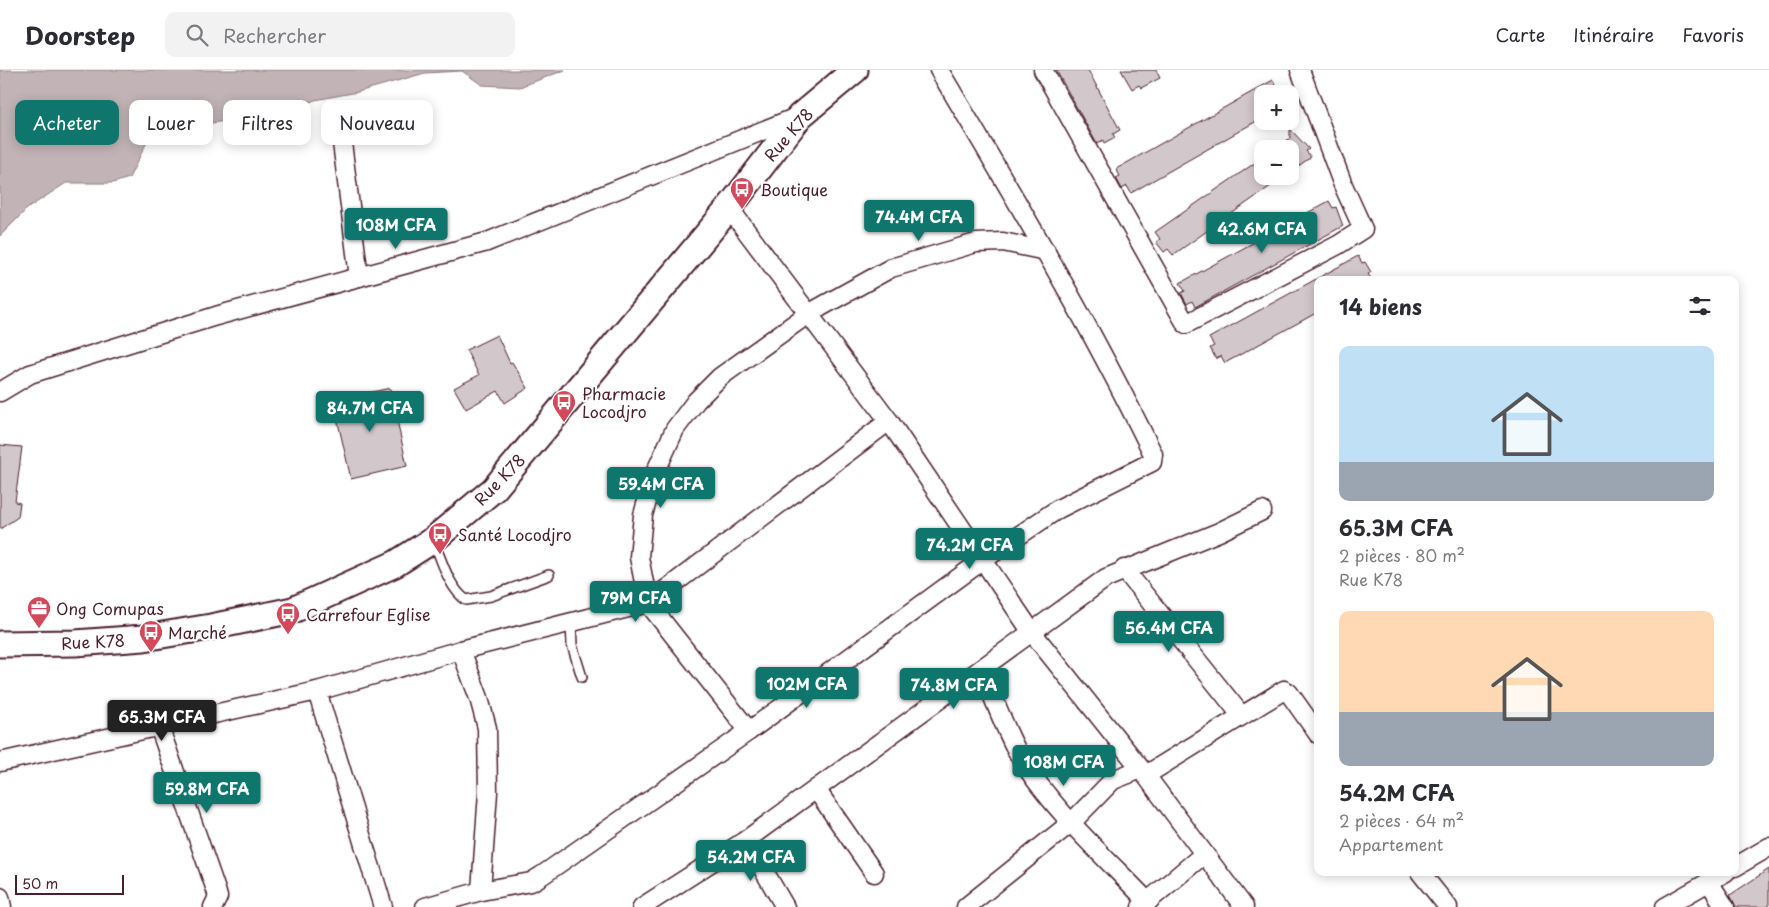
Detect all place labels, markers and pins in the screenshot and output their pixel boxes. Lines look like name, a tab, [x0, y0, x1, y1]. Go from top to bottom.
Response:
bus stop icon: Boutique	[729, 176, 755, 210]
place label: Boutique	[760, 177, 828, 201]
pin: 74.4M CFA	[862, 200, 976, 242]
pin: 108M CFA	[344, 208, 448, 250]
pin: 42.6M CFA	[1205, 212, 1319, 254]
place label: Pharmacie Locodjro	[582, 381, 666, 423]
bus stop icon: Pharmacie Locodjro	[551, 389, 577, 423]
pin: 84.7M CFA	[313, 390, 427, 433]
pin: 59.4M CFA	[604, 466, 718, 509]
bus stop icon: Santé Locodjro	[427, 521, 453, 555]
place label: Santé Locodjro	[458, 522, 572, 546]
pin: 74.2M CFA	[913, 528, 1027, 570]
pin: 79M CFA	[590, 580, 682, 623]
office icon: Ong Comupas	[26, 595, 52, 629]
place label: Ong Comupas	[56, 596, 164, 620]
bus stop icon: Carrefour Eglise	[275, 601, 301, 635]
place label: Carrefour Eglise	[306, 602, 430, 626]
pin: 56.4M CFA	[1112, 610, 1226, 653]
bus stop icon: Marché	[138, 619, 164, 653]
place label: Marché	[168, 620, 227, 644]
pin: 102M CFA	[755, 666, 859, 709]
pin: 74.8M CFA	[897, 668, 1011, 710]
pin: 65.3M CFA	[105, 700, 219, 742]
pin: 108M CFA	[1012, 744, 1116, 787]
pin: 59.8M CFA	[150, 772, 264, 814]
pin: 54.2M CFA	[694, 840, 808, 882]

